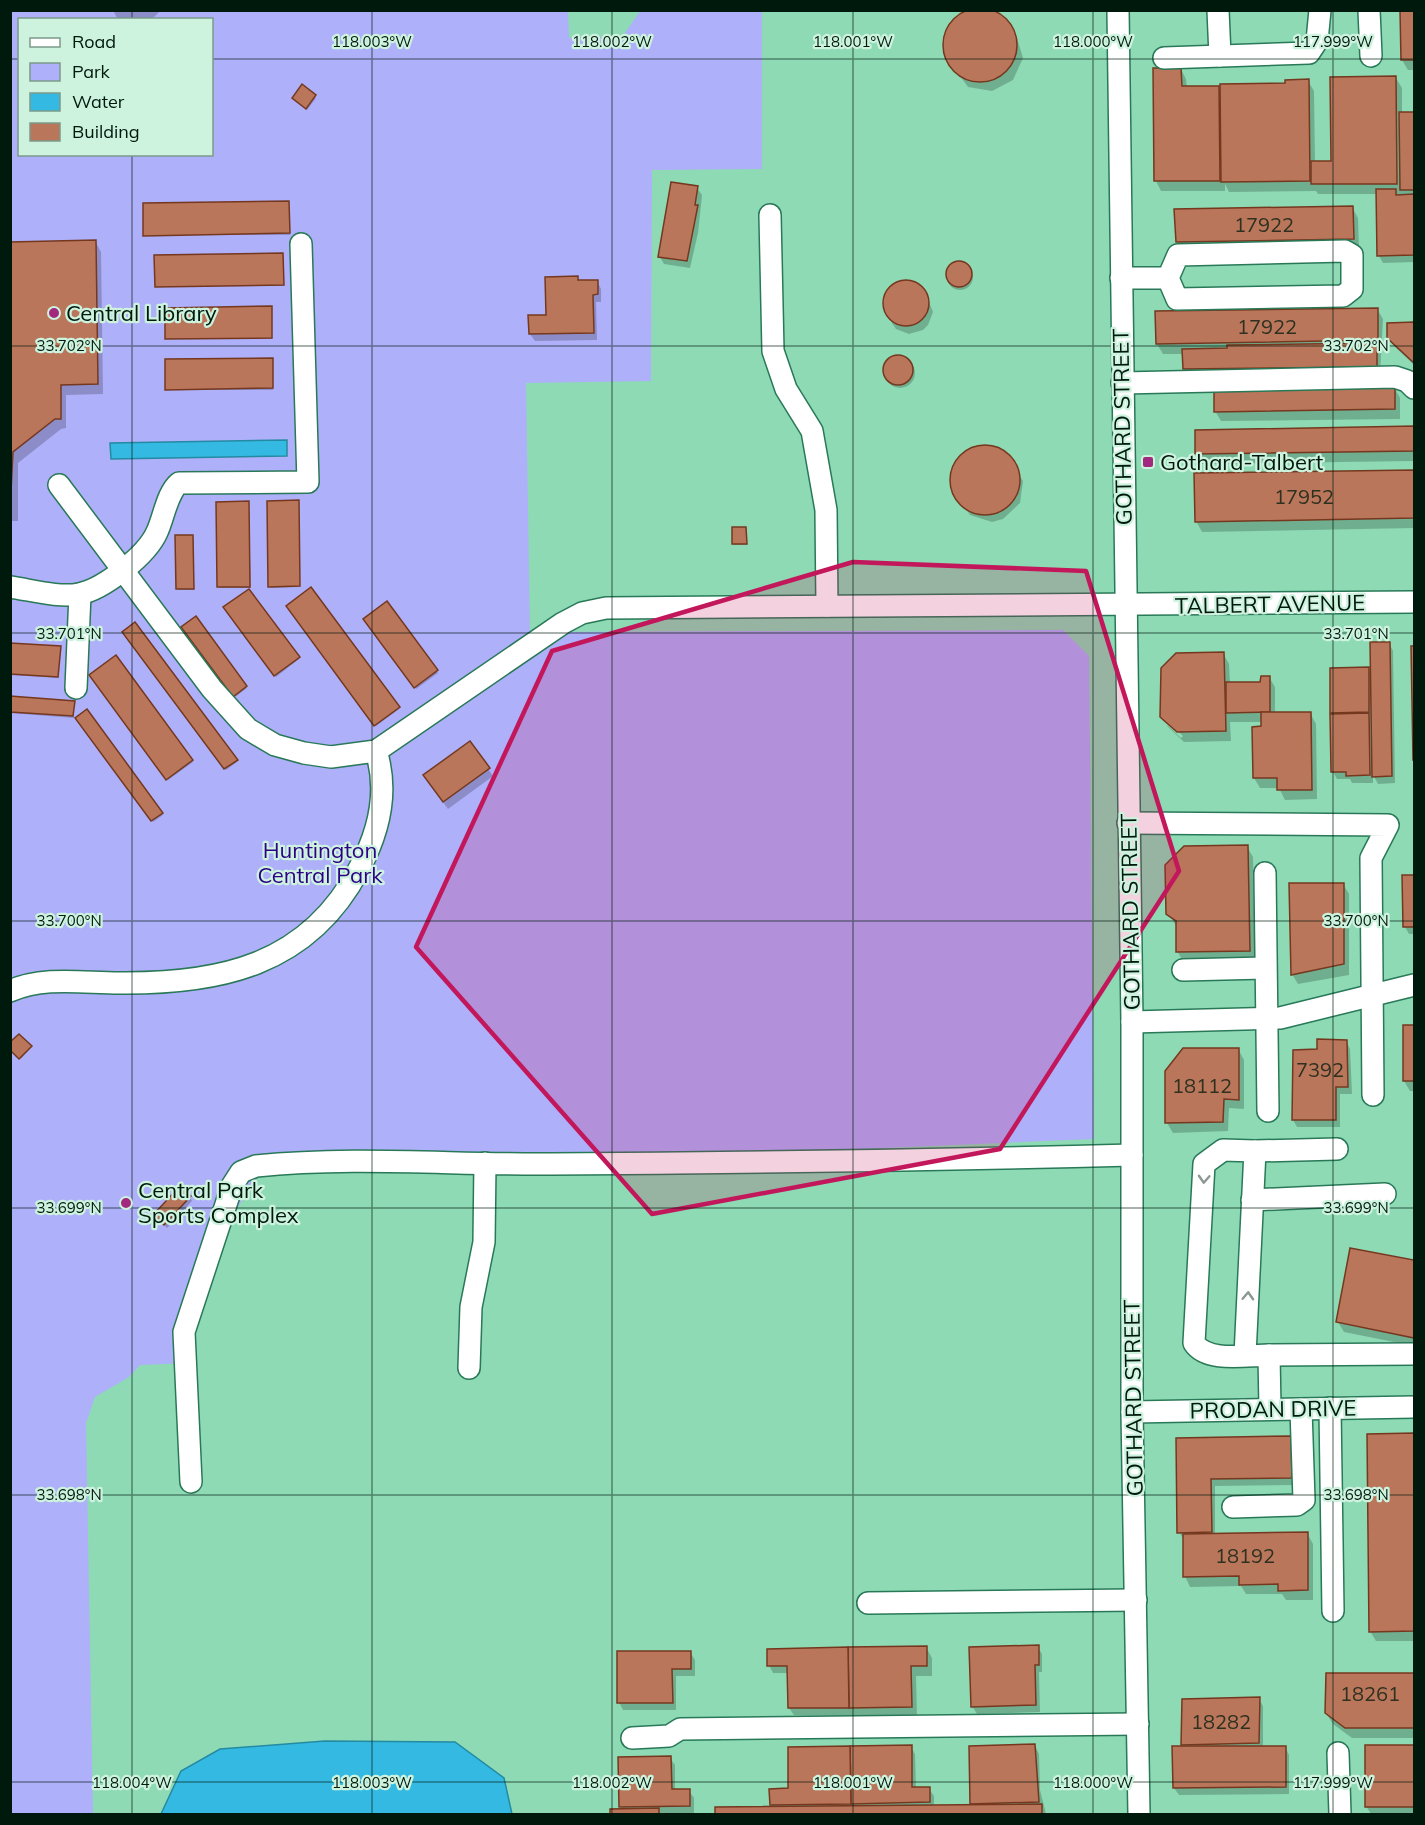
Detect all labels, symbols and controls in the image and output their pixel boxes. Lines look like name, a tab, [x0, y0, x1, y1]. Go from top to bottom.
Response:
legend	[18, 18, 213, 156]
text: Road	[72, 30, 116, 53]
text: 118.003°W	[332, 32, 412, 51]
text: 118.002°W	[572, 32, 652, 51]
text: 118.001°W	[813, 32, 893, 51]
text: 118.000°W	[1053, 32, 1133, 51]
text: 117.999°W	[1293, 32, 1373, 51]
text: Park	[72, 60, 111, 83]
text: Water	[72, 90, 125, 113]
text: Building	[72, 120, 140, 143]
house number: 17922	[1234, 212, 1294, 237]
place label: Central Library	[66, 299, 217, 327]
marker: Central Library	[47, 306, 61, 320]
house number: 17922	[1237, 314, 1297, 339]
street label: GOTHARD STREET	[1106, 328, 1138, 526]
text: 33.702°N	[36, 336, 102, 355]
text: 33.702°N	[1323, 336, 1389, 355]
place label: Gothard-Talbert	[1160, 448, 1324, 476]
marker: Gothard-Talbert	[1141, 455, 1155, 469]
house number: 17952	[1274, 484, 1334, 509]
street label: TALBERT AVENUE	[1175, 588, 1365, 620]
text: 33.701°N	[36, 624, 102, 643]
text: 33.701°N	[1323, 624, 1389, 643]
street label: GOTHARD STREET	[1114, 813, 1146, 1011]
park label: Huntington Central Park	[257, 836, 383, 889]
text: 33.700°N	[36, 911, 102, 930]
text: 33.700°N	[1323, 911, 1389, 930]
house number: 7392	[1296, 1057, 1344, 1082]
house number: 18112	[1172, 1073, 1232, 1098]
one-way arrow	[1197, 1175, 1210, 1184]
place label: Central Park Sports Complex	[138, 1176, 299, 1229]
marker: Central Park Sports Complex	[119, 1196, 133, 1210]
text: 33.699°N	[36, 1198, 102, 1217]
text: 33.699°N	[1323, 1198, 1389, 1217]
one-way arrow	[1241, 1292, 1254, 1301]
street label: GOTHARD STREET	[1117, 1299, 1149, 1497]
street label: PRODAN DRIVE	[1189, 1394, 1357, 1424]
text: 33.698°N	[36, 1485, 102, 1504]
text: 33.698°N	[1323, 1485, 1389, 1504]
house number: 18192	[1215, 1543, 1275, 1568]
house number: 18261	[1340, 1681, 1400, 1706]
house number: 18282	[1191, 1709, 1251, 1734]
text: 118.004°W	[92, 1773, 172, 1792]
text: 118.003°W	[332, 1773, 412, 1792]
text: 118.002°W	[572, 1773, 652, 1792]
text: 118.001°W	[813, 1773, 893, 1792]
text: 118.000°W	[1053, 1773, 1133, 1792]
text: 117.999°W	[1293, 1773, 1373, 1792]

